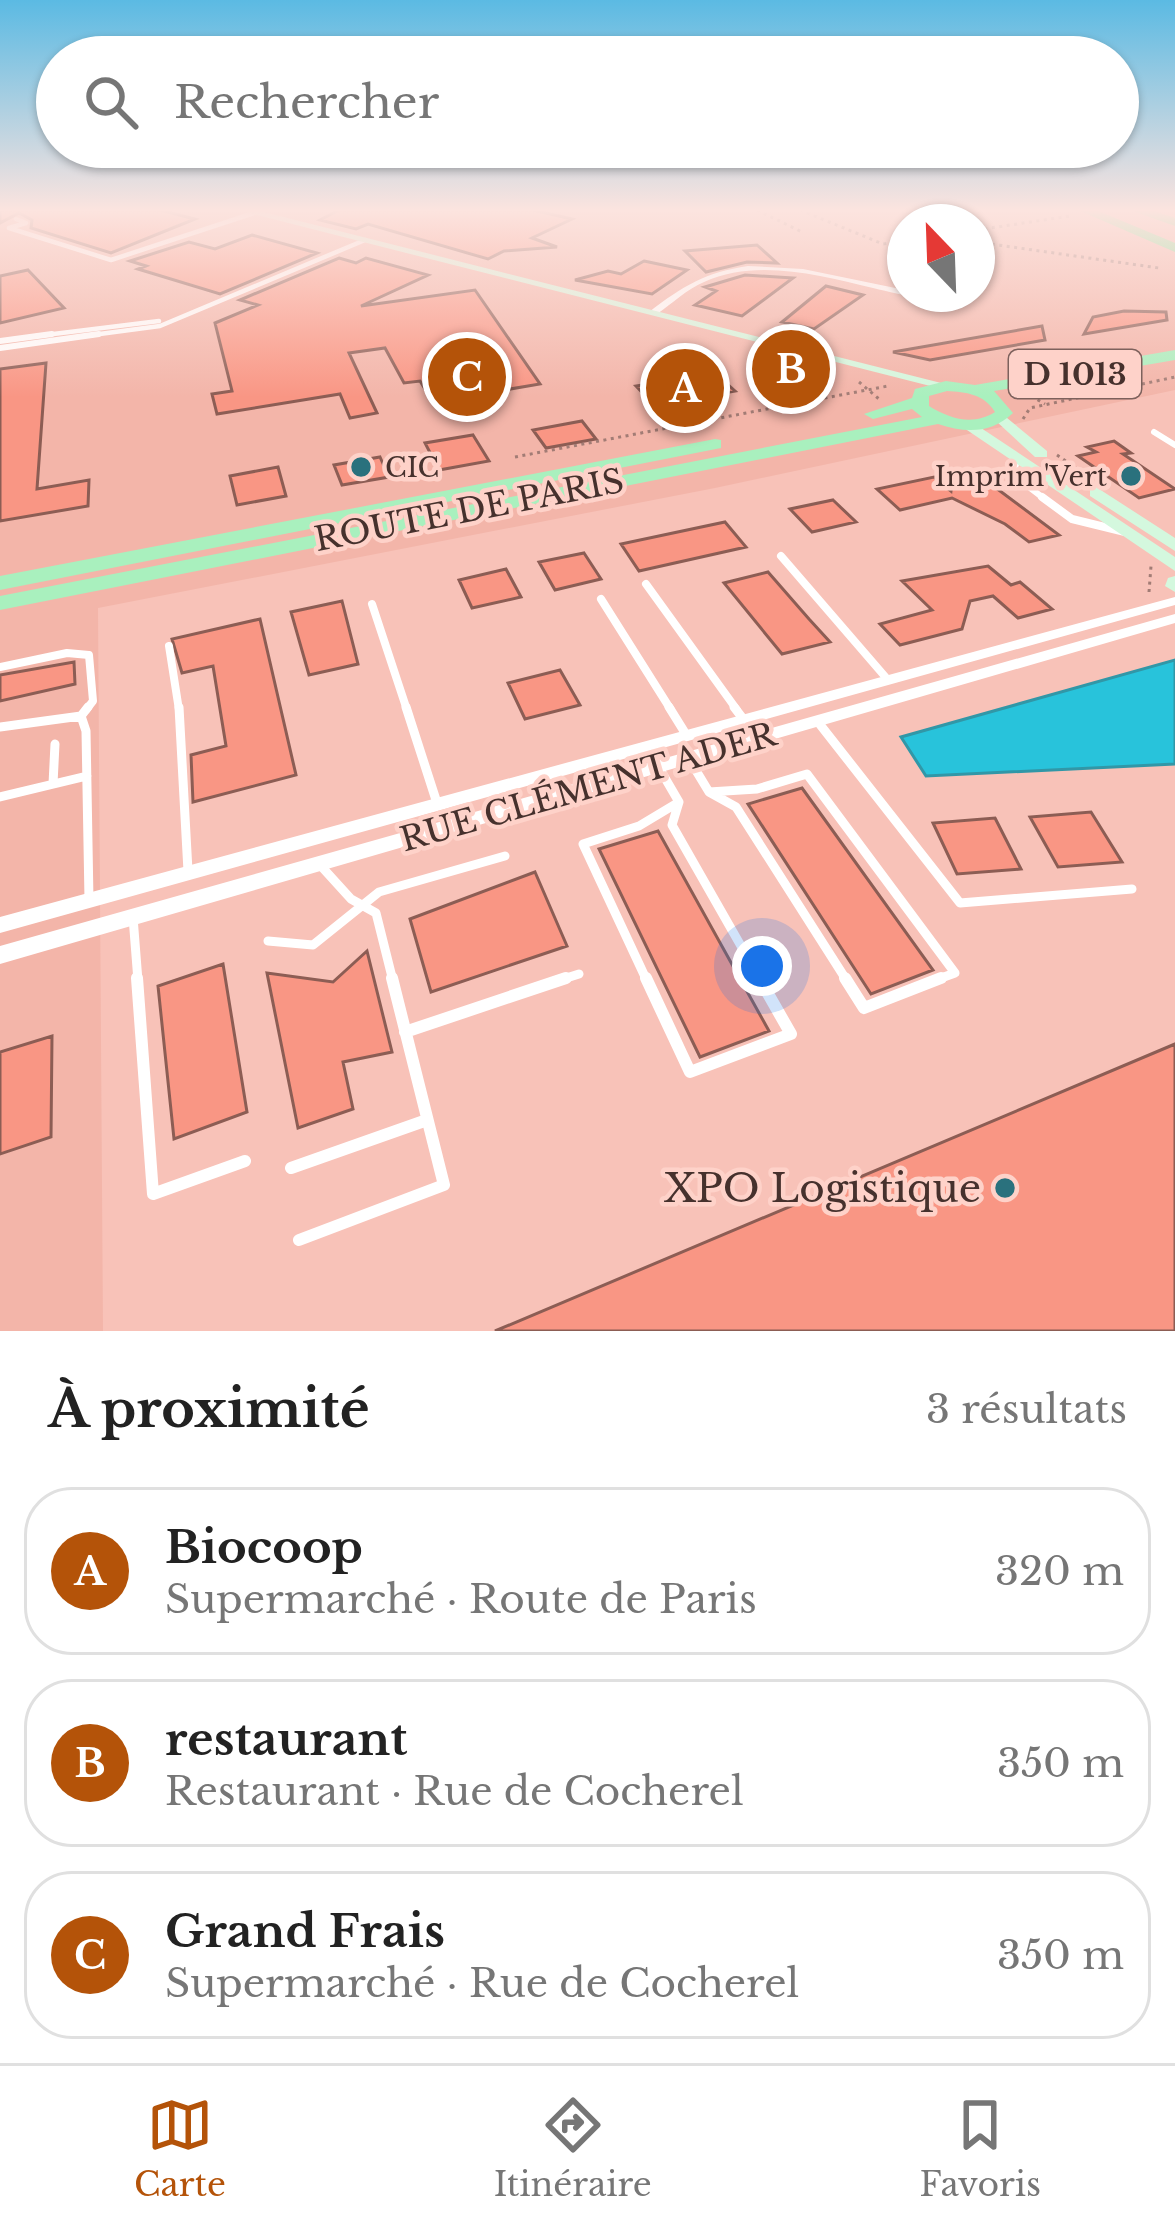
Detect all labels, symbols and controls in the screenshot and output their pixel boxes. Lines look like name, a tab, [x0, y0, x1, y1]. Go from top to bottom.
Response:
search box	[36, 36, 1139, 168]
icon: search	[78, 69, 144, 135]
text: Rechercher	[174, 74, 439, 130]
north arrow	[887, 204, 995, 312]
pin: B	[752, 324, 830, 414]
pin: C	[428, 332, 506, 422]
pin: A	[646, 343, 724, 433]
road number: D 1013	[1009, 350, 1141, 398]
place label: CIC	[385, 451, 439, 484]
marker: CIC	[348, 454, 374, 480]
street label: ROUTE DE PARIS	[311, 460, 627, 560]
place label: Imprim'Vert	[935, 460, 1107, 493]
marker: Imprim'Vert	[1118, 463, 1144, 489]
street label: RUE CLÉMENT ADER	[395, 713, 782, 860]
your location	[732, 936, 792, 996]
place label: XPO Logistique	[664, 1164, 981, 1213]
marker: XPO Logistique	[992, 1175, 1018, 1201]
text: À proximité	[48, 1378, 370, 1441]
text: 3 résultats	[926, 1385, 1127, 1434]
text: Biocoop	[165, 1519, 363, 1575]
text: A	[74, 1547, 106, 1596]
text: 320 m	[995, 1547, 1124, 1596]
text: Supermarché · Route de Paris	[165, 1575, 757, 1624]
text: restaurant	[165, 1711, 408, 1767]
text: B	[74, 1739, 106, 1788]
text: 350 m	[997, 1739, 1124, 1788]
text: Restaurant · Rue de Cocherel	[165, 1767, 744, 1816]
text: Grand Frais	[165, 1903, 445, 1959]
text: C	[74, 1931, 106, 1980]
text: 350 m	[997, 1931, 1124, 1980]
text: Supermarché · Rue de Cocherel	[165, 1959, 799, 2008]
tab: Carte	[134, 2092, 226, 2205]
tab: Itinéraire	[494, 2092, 652, 2205]
tab: Favoris	[920, 2092, 1041, 2205]

